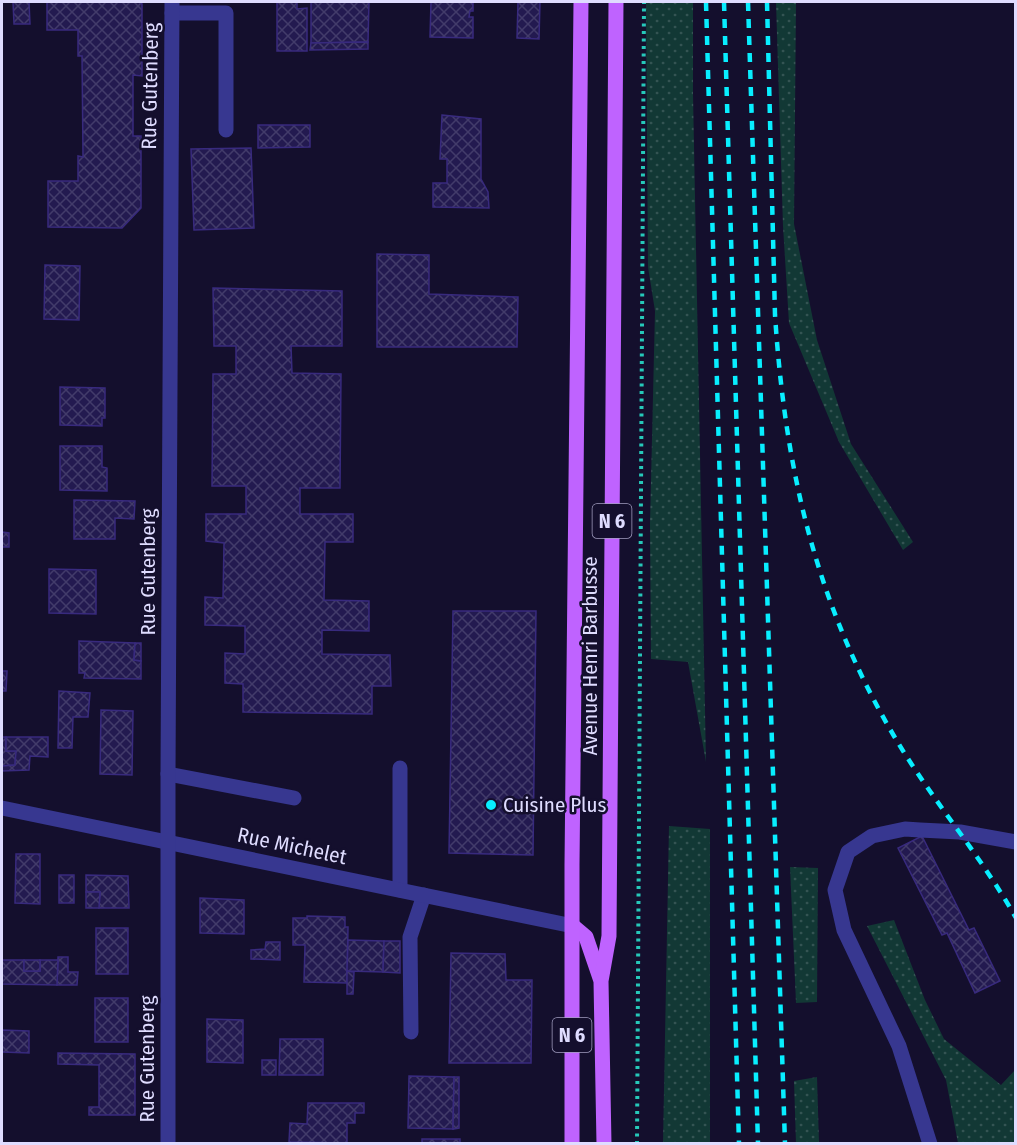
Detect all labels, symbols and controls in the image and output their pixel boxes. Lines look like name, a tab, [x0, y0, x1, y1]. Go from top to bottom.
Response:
street label: Rue Gutenberg	[136, 22, 164, 150]
road number: N 6	[592, 504, 632, 538]
street label: Rue Gutenberg	[135, 508, 161, 636]
street label: Avenue Henri Barbusse	[577, 556, 603, 756]
place label: Cuisine Plus	[503, 792, 607, 818]
marker: Cuisine Plus	[484, 798, 498, 812]
street label: Rue Michelet	[235, 822, 349, 870]
street label: Rue Gutenberg	[134, 995, 160, 1123]
road number: N 6	[552, 1018, 592, 1052]

